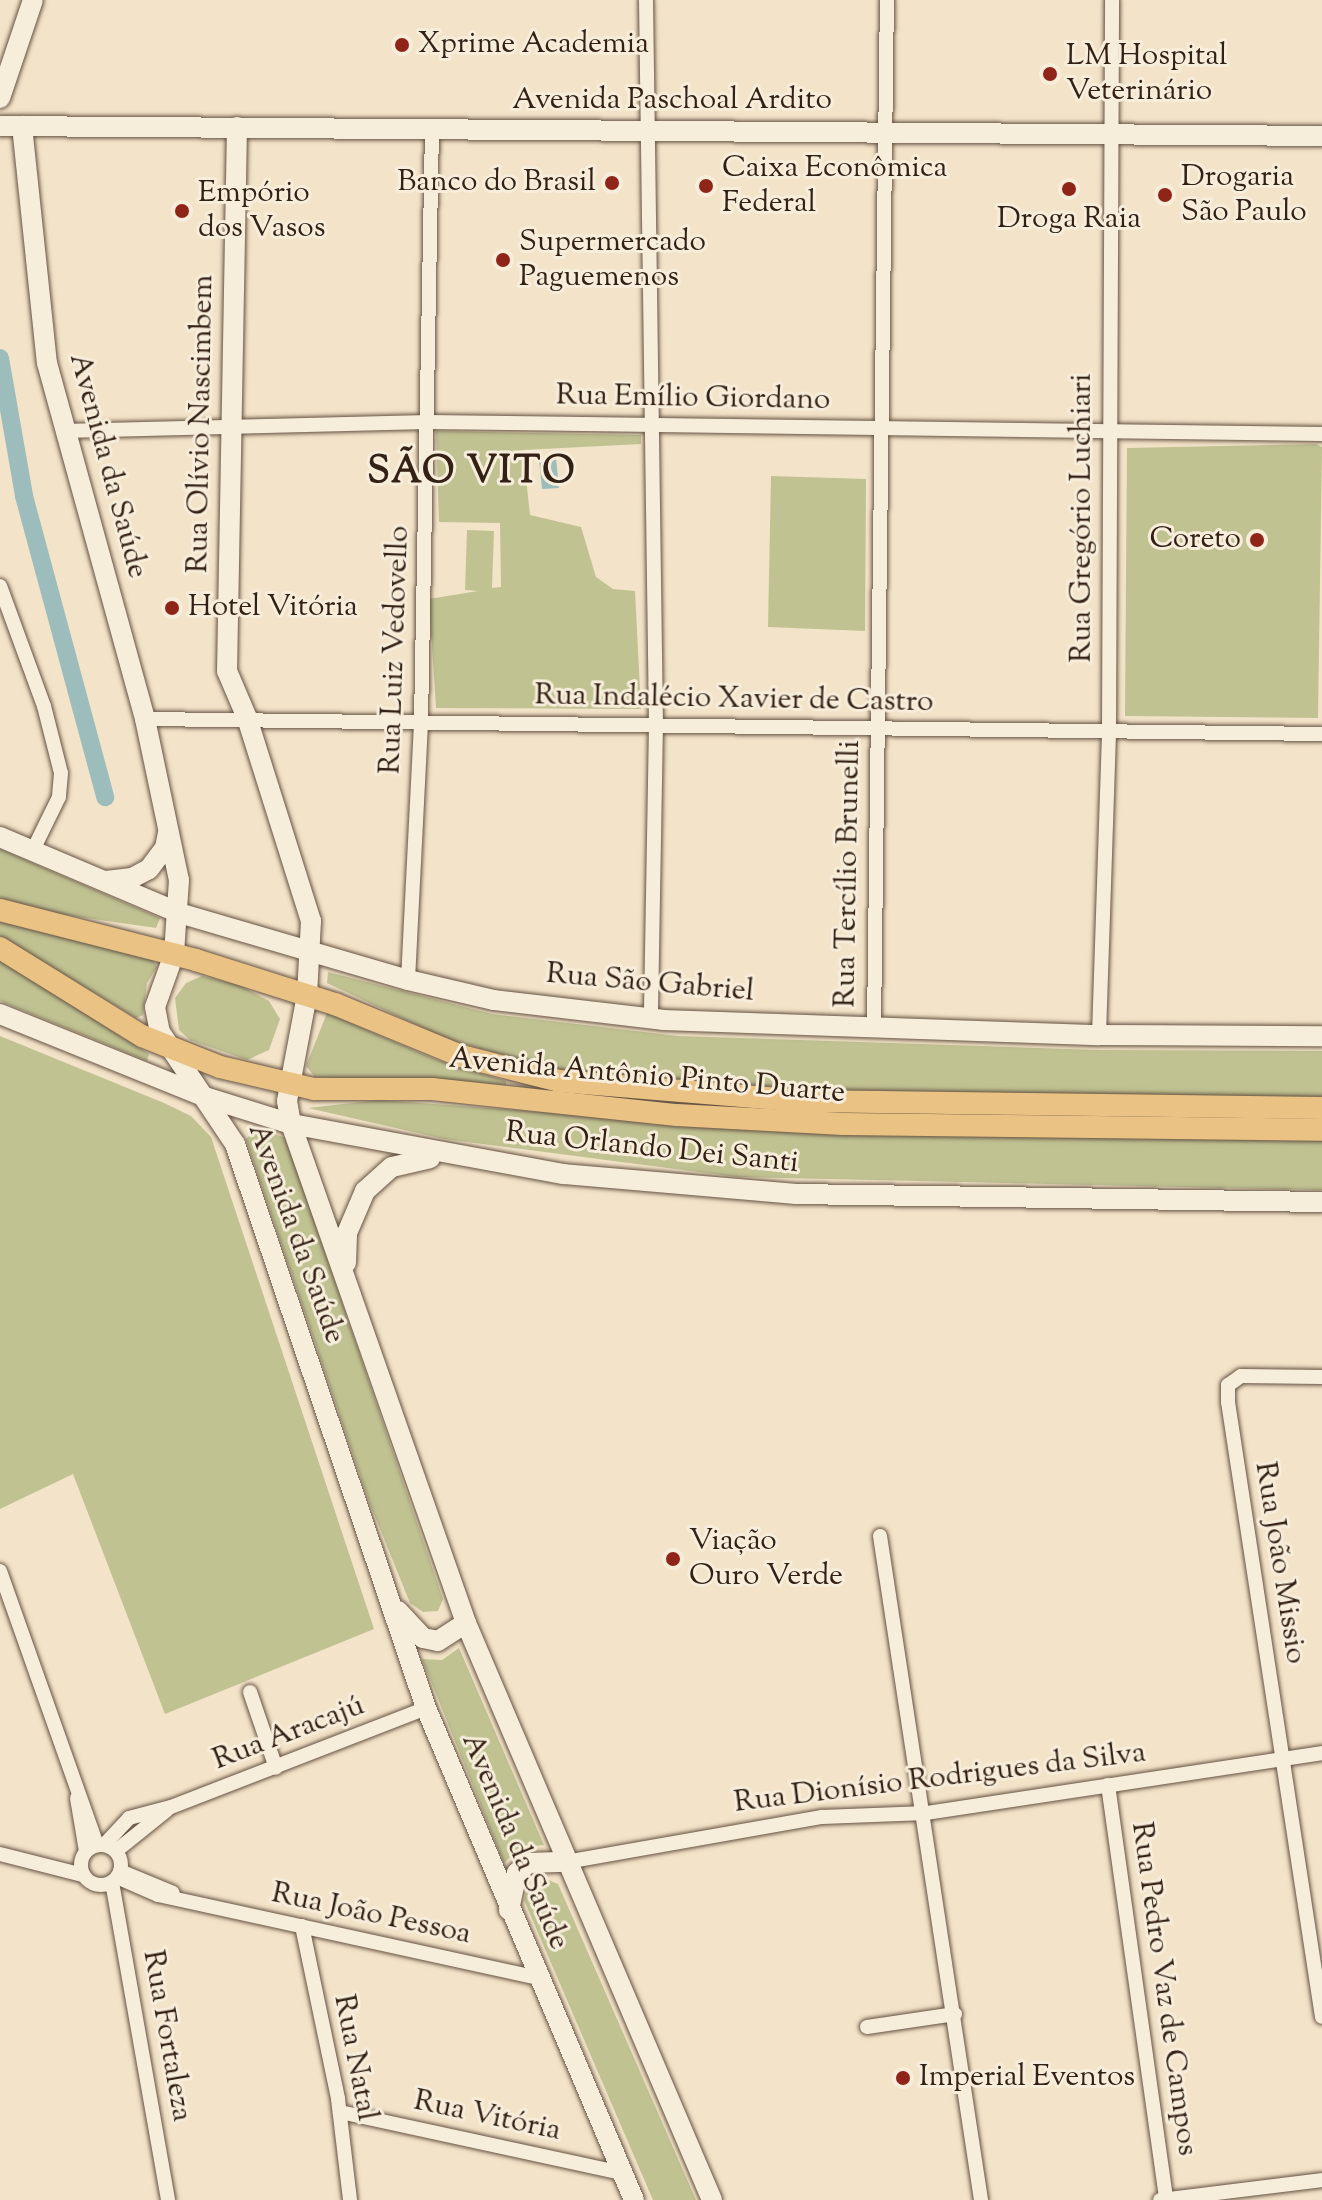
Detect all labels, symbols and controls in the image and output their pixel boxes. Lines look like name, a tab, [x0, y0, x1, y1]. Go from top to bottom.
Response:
place label: Xprime Academia	[418, 27, 649, 63]
marker: Xprime Academia	[393, 36, 411, 54]
place label: LM Hospital Veterinário	[1066, 39, 1227, 110]
marker: LM Hospital Veterinário	[1041, 65, 1059, 83]
street label: Avenida Paschoal Ardito	[512, 83, 832, 119]
place label: Caixa Econômica Federal	[722, 151, 947, 222]
place label: Drogaria São Paulo	[1181, 160, 1307, 230]
place label: Banco do Brasil	[397, 165, 596, 201]
marker: Banco do Brasil	[603, 174, 621, 192]
place label: Empório dos Vasos	[198, 176, 325, 246]
marker: Caixa Econômica Federal	[697, 177, 715, 195]
marker: Droga Raia	[1060, 180, 1078, 198]
marker: Drogaria São Paulo	[1156, 186, 1174, 204]
marker: Empório dos Vasos	[173, 202, 191, 220]
place label: Droga Raia	[997, 202, 1141, 238]
place label: Supermercado Paguemenos	[519, 225, 706, 296]
marker: Supermercado Paguemenos	[494, 251, 512, 269]
street label: Rua Olívio Nascimbem	[181, 274, 223, 574]
street label: Avenida da Saúde	[60, 350, 154, 582]
street label: Rua Gregório Luchiari	[1065, 373, 1101, 663]
street label: Rua Emílio Giordano	[556, 379, 830, 419]
district label: SÃO VITO	[367, 451, 577, 497]
place label: Coreto	[1150, 522, 1241, 558]
street label: Rua Luiz Vedovello	[374, 525, 418, 775]
marker: Coreto	[1248, 531, 1266, 549]
place label: Hotel Vitória	[188, 590, 358, 626]
marker: Hotel Vitória	[163, 599, 181, 617]
street label: Rua Indalécio Xavier de Castro	[534, 679, 934, 721]
street label: Rua Tercílio Brunelli	[829, 740, 869, 1008]
street label: Rua São Gabriel	[545, 957, 755, 1011]
street label: Avenida Antônio Pinto Duarte	[447, 1042, 847, 1112]
street label: Rua Orlando Dei Santi	[504, 1116, 800, 1182]
street label: Avenida da Saúde	[239, 1119, 351, 1349]
street label: Rua João Missio	[1245, 1459, 1313, 1667]
place label: Viação Ouro Verde	[689, 1524, 843, 1594]
marker: Viação Ouro Verde	[664, 1550, 682, 1568]
street label: Rua Aracajú	[208, 1689, 370, 1779]
street label: Avenida da Saúde	[452, 1729, 576, 1955]
street label: Rua Dionísio Rodrigues da Silva	[732, 1736, 1148, 1822]
street label: Rua Pedro Vaz de Campos	[1122, 1820, 1204, 2158]
street label: Rua João Pessoa	[268, 1876, 474, 1954]
street label: Rua Fortaleza	[133, 1948, 199, 2124]
street label: Rua Natal	[324, 1992, 384, 2124]
place label: Imperial Eventos	[919, 2060, 1135, 2096]
marker: Imperial Eventos	[894, 2069, 912, 2087]
street label: Rua Vitória	[410, 2084, 564, 2150]

